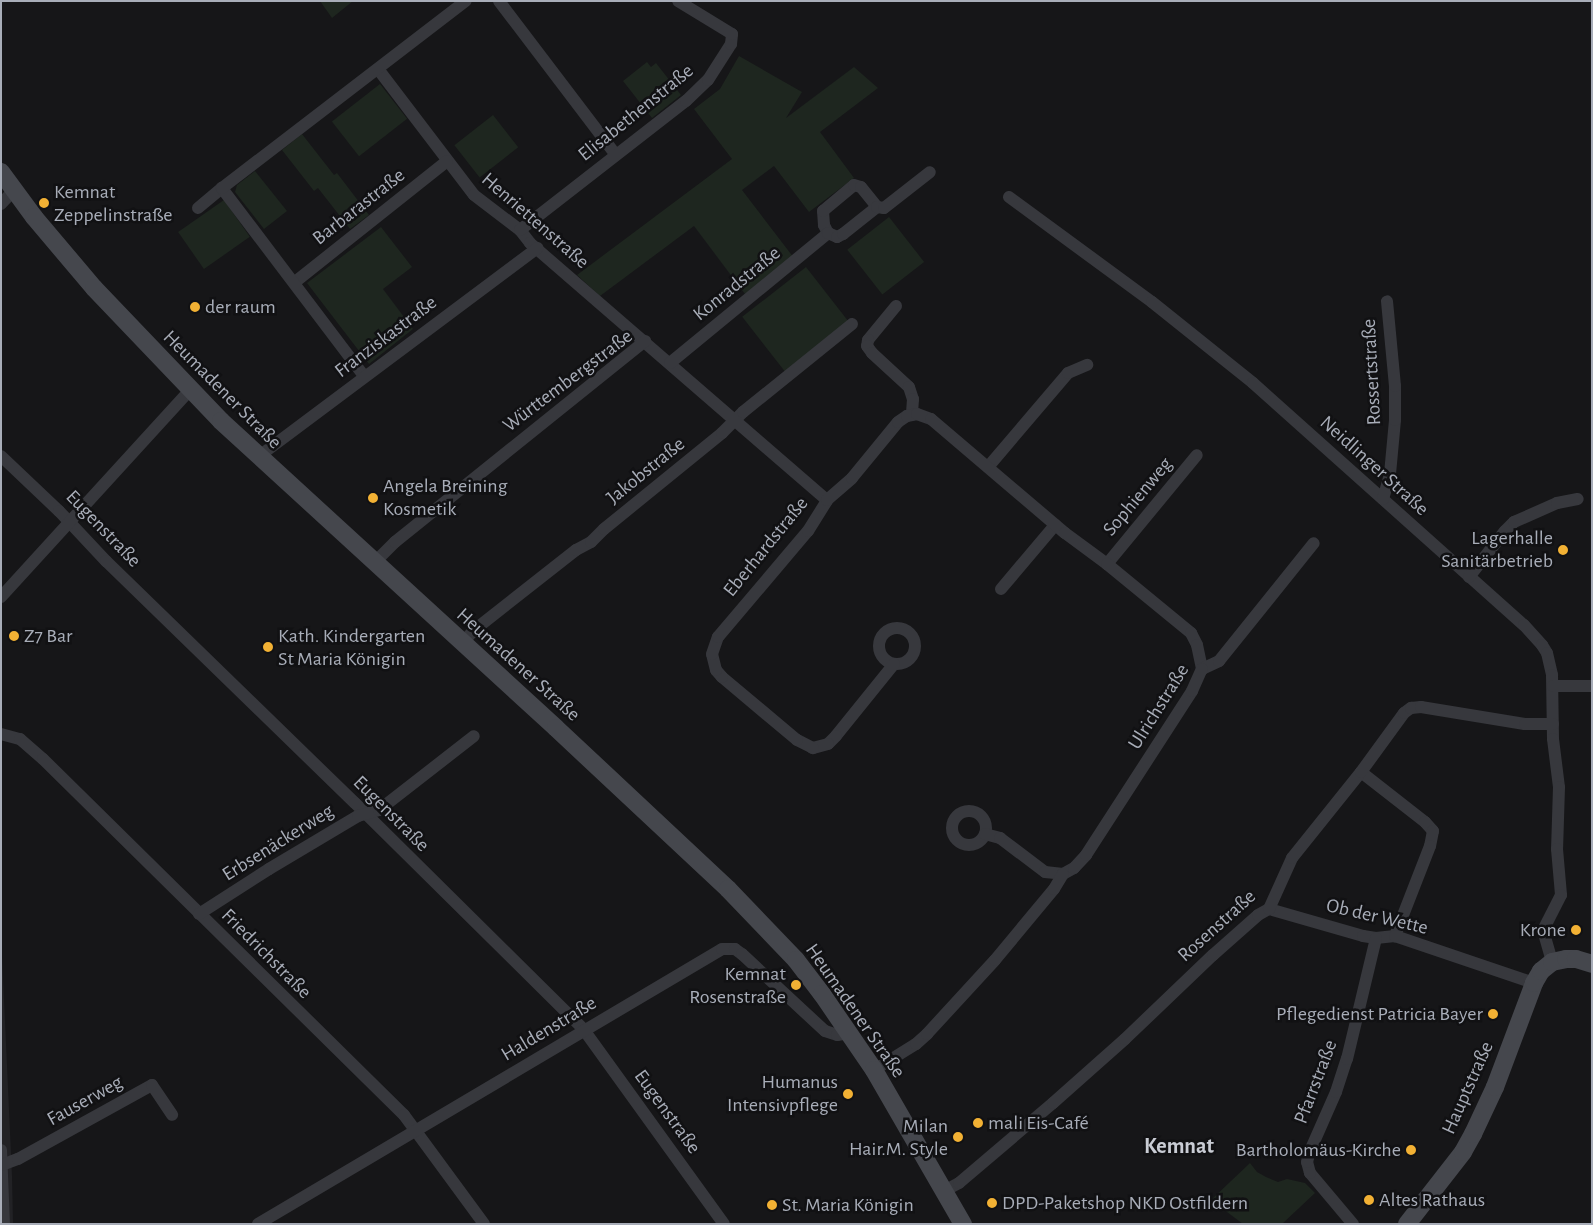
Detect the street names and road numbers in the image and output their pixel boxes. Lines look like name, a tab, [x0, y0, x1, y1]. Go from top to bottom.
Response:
street label: Elisabethenstraße	[573, 59, 699, 167]
street label: Barbarastraße	[308, 163, 410, 251]
street label: Henriettenstraße	[476, 168, 594, 274]
street label: Konradstraße	[688, 241, 786, 327]
street label: Franziskastraße	[330, 291, 442, 383]
street label: Rossertstraße	[1357, 318, 1387, 426]
street label: Württembergstraße	[498, 324, 638, 438]
street label: Heumadener Straße	[158, 326, 286, 454]
street label: Neidlinger Straße	[1315, 411, 1433, 521]
street label: Jakobstraße	[602, 432, 690, 510]
street label: Sophienweg	[1098, 453, 1178, 541]
street label: Eugenstraße	[60, 485, 146, 573]
street label: Eberhardstraße	[718, 492, 814, 602]
street label: Heumadener Straße	[451, 603, 585, 727]
street label: Ulrichstraße	[1123, 660, 1195, 754]
street label: Eugenstraße	[348, 771, 434, 857]
street label: Erbsenäckerweg	[218, 799, 338, 887]
street label: Rosenstraße	[1173, 885, 1261, 967]
street label: Ob der Wette	[1324, 894, 1430, 940]
street label: Friedrichstraße	[216, 904, 316, 1004]
street label: Heumadener Straße	[800, 939, 910, 1083]
street label: Haldenstraße	[497, 991, 601, 1067]
street label: Pfarrstraße	[1289, 1037, 1343, 1127]
street label: Hauptstraße	[1437, 1038, 1499, 1138]
street label: Eugenstraße	[628, 1065, 706, 1159]
street label: Fauserweg	[43, 1070, 127, 1132]

